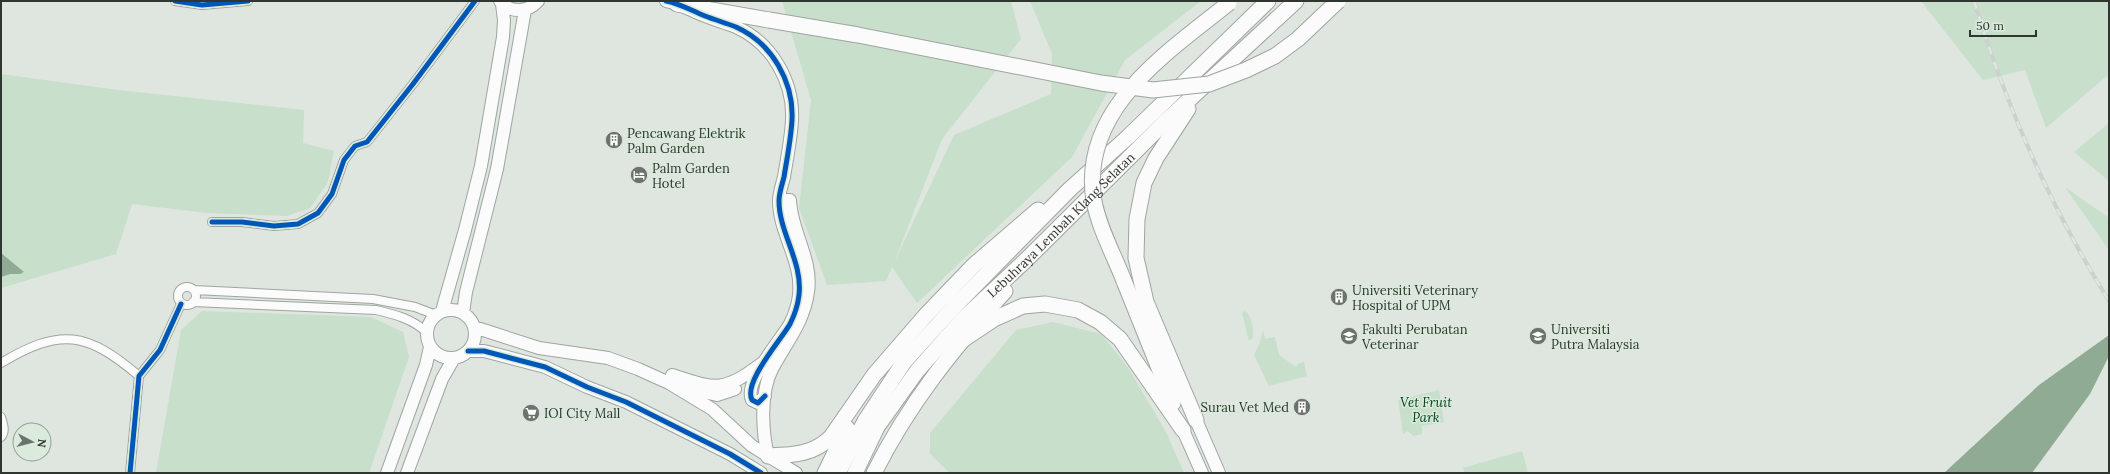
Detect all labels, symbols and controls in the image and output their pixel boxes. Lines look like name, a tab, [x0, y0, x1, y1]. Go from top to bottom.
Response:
scale bar	[1970, 12, 2036, 38]
text: 50 m	[1976, 18, 2004, 33]
place label: Pencawang Elektrik Palm Garden	[627, 125, 746, 157]
building icon: Pencawang Elektrik Palm Garden	[604, 130, 624, 150]
street label: Lebuhraya Lembah Klang Selatan	[983, 148, 1138, 301]
place label: Palm Garden Hotel	[652, 160, 730, 192]
hotel icon: Palm Garden Hotel	[629, 165, 649, 185]
place label: Universiti Veterinary Hospital of UPM	[1352, 282, 1478, 314]
building icon: Universiti Veterinary Hospital of UPM	[1329, 287, 1349, 307]
place label: Fakulti Perubatan Veterinar	[1361, 321, 1468, 353]
place label: Universiti Putra Malaysia	[1551, 321, 1640, 353]
school or university icon: Fakulti Perubatan Veterinar	[1339, 326, 1359, 346]
school or university icon: Universiti Putra Malaysia	[1528, 326, 1548, 346]
park label: Vet Fruit Park	[1400, 394, 1452, 426]
building icon: Surau Vet Med	[1292, 397, 1312, 417]
place label: Surau Vet Med	[1201, 399, 1289, 416]
supermarket icon: IOI City Mall	[521, 403, 541, 423]
place label: IOI City Mall	[544, 405, 621, 422]
north arrow	[12, 422, 52, 462]
text: N	[34, 438, 49, 449]

